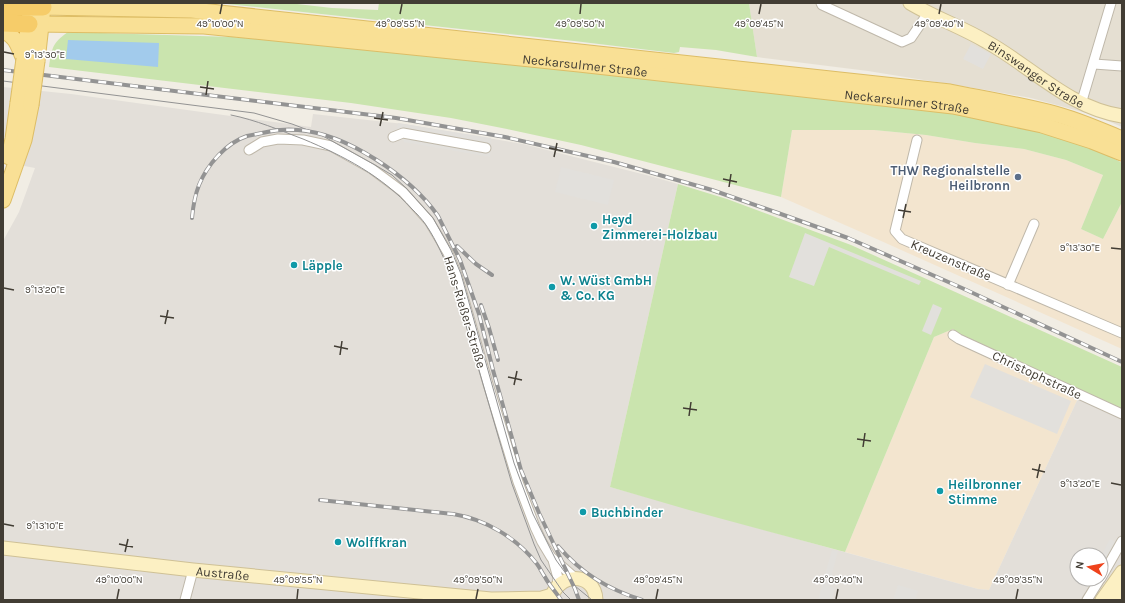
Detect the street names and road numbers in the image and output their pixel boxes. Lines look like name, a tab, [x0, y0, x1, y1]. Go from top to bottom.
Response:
street label: Binswanger Straße	[985, 37, 1087, 111]
street label: Neckarsulmer Straße	[522, 51, 649, 79]
street label: Neckarsulmer Straße	[844, 86, 971, 117]
street label: Kreuzenstraße	[908, 236, 994, 284]
street label: Hans-Rießer-Straße	[441, 254, 489, 370]
street label: Christophstraße	[990, 348, 1084, 402]
street label: Austraße	[195, 563, 250, 583]

